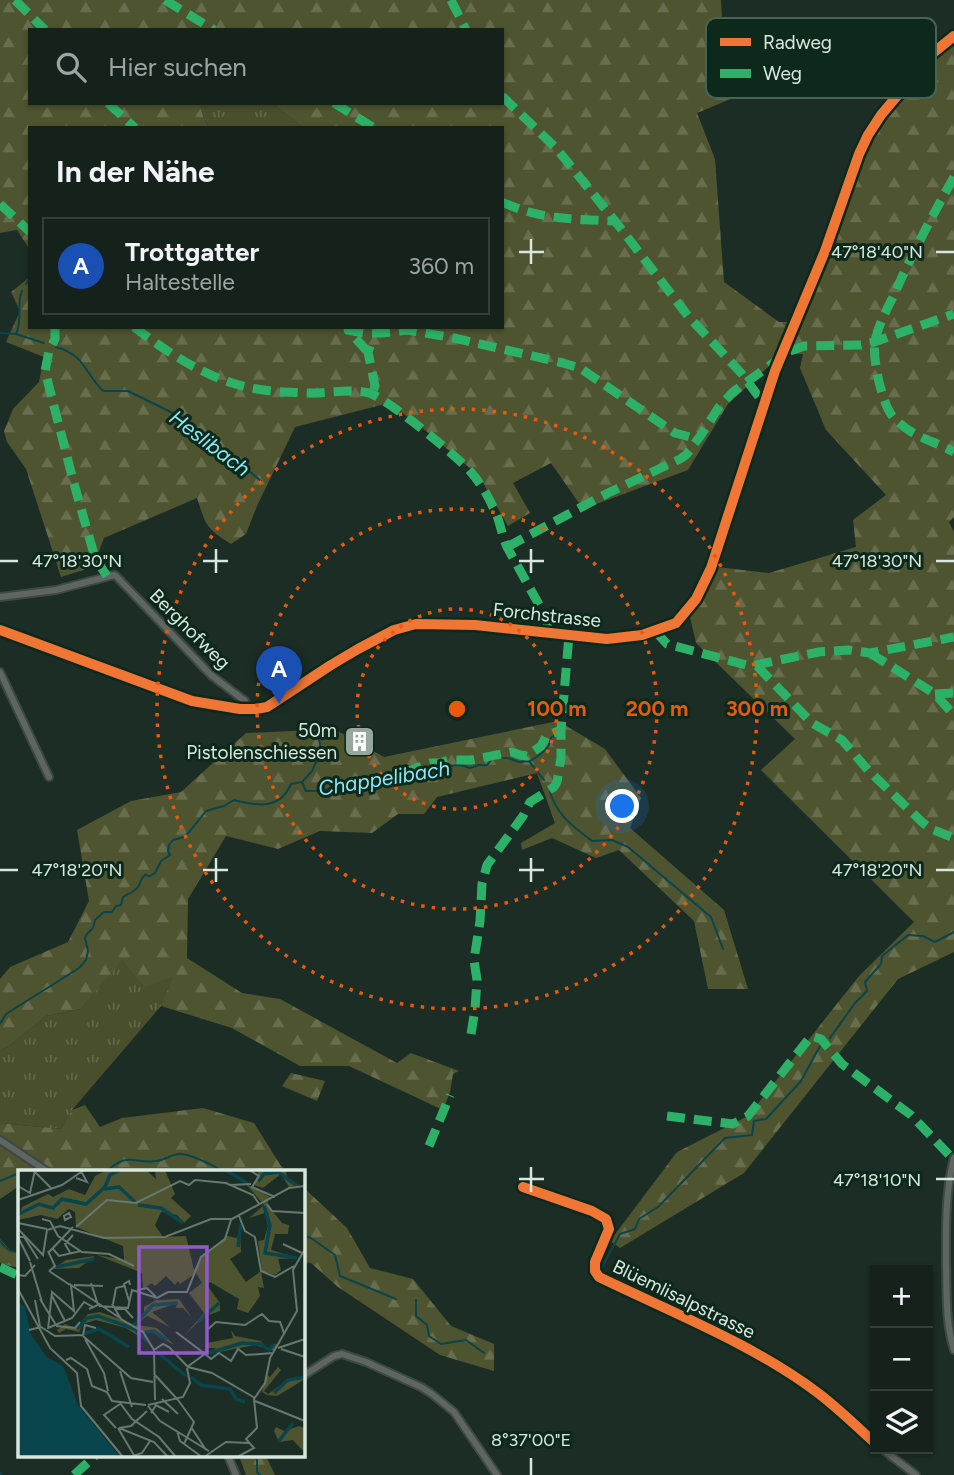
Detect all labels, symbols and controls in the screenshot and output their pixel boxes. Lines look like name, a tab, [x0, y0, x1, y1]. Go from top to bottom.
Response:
legend	[706, 18, 936, 98]
search box	[28, 28, 504, 105]
text: Radweg	[763, 31, 832, 54]
icon: search	[52, 48, 90, 86]
text: Hier suchen	[108, 51, 247, 83]
text: Weg	[763, 62, 802, 85]
text: In der Nähe	[56, 153, 215, 190]
text: Trottgatter	[125, 236, 259, 268]
text: 47°18'40"N	[831, 241, 923, 263]
text: A	[73, 252, 89, 280]
text: 360 m	[408, 252, 474, 280]
text: Haltestelle	[125, 268, 235, 296]
water label: Heslibach	[165, 405, 255, 482]
text: 47°18'30"N	[32, 550, 122, 572]
text: 47°18'30"N	[832, 550, 922, 572]
street label: Berghofweg	[145, 584, 235, 674]
street label: Forchstrasse	[492, 598, 602, 632]
pin: A	[256, 646, 302, 704]
text: 100 m	[527, 696, 587, 721]
text: 200 m	[626, 696, 688, 721]
text: 300 m	[726, 696, 788, 721]
centre of rings	[445, 697, 469, 721]
place label: 50m Pistolenschiessen	[186, 719, 337, 764]
building icon: 50m Pistolenschiessen	[343, 724, 377, 758]
water label: Chappelibach	[316, 755, 452, 801]
your location	[605, 789, 639, 823]
text: 47°18'20"N	[32, 859, 122, 881]
text: 47°18'20"N	[832, 859, 922, 881]
text: 47°18'10"N	[833, 1169, 921, 1191]
inset map	[18, 1170, 304, 1458]
street label: Blüemlisalpstrasse	[609, 1255, 759, 1343]
map controls	[870, 1265, 933, 1454]
button: +	[870, 1265, 933, 1328]
button: −	[870, 1328, 933, 1391]
button: layers	[870, 1391, 933, 1454]
text: 8°37'00"E	[491, 1429, 571, 1451]

